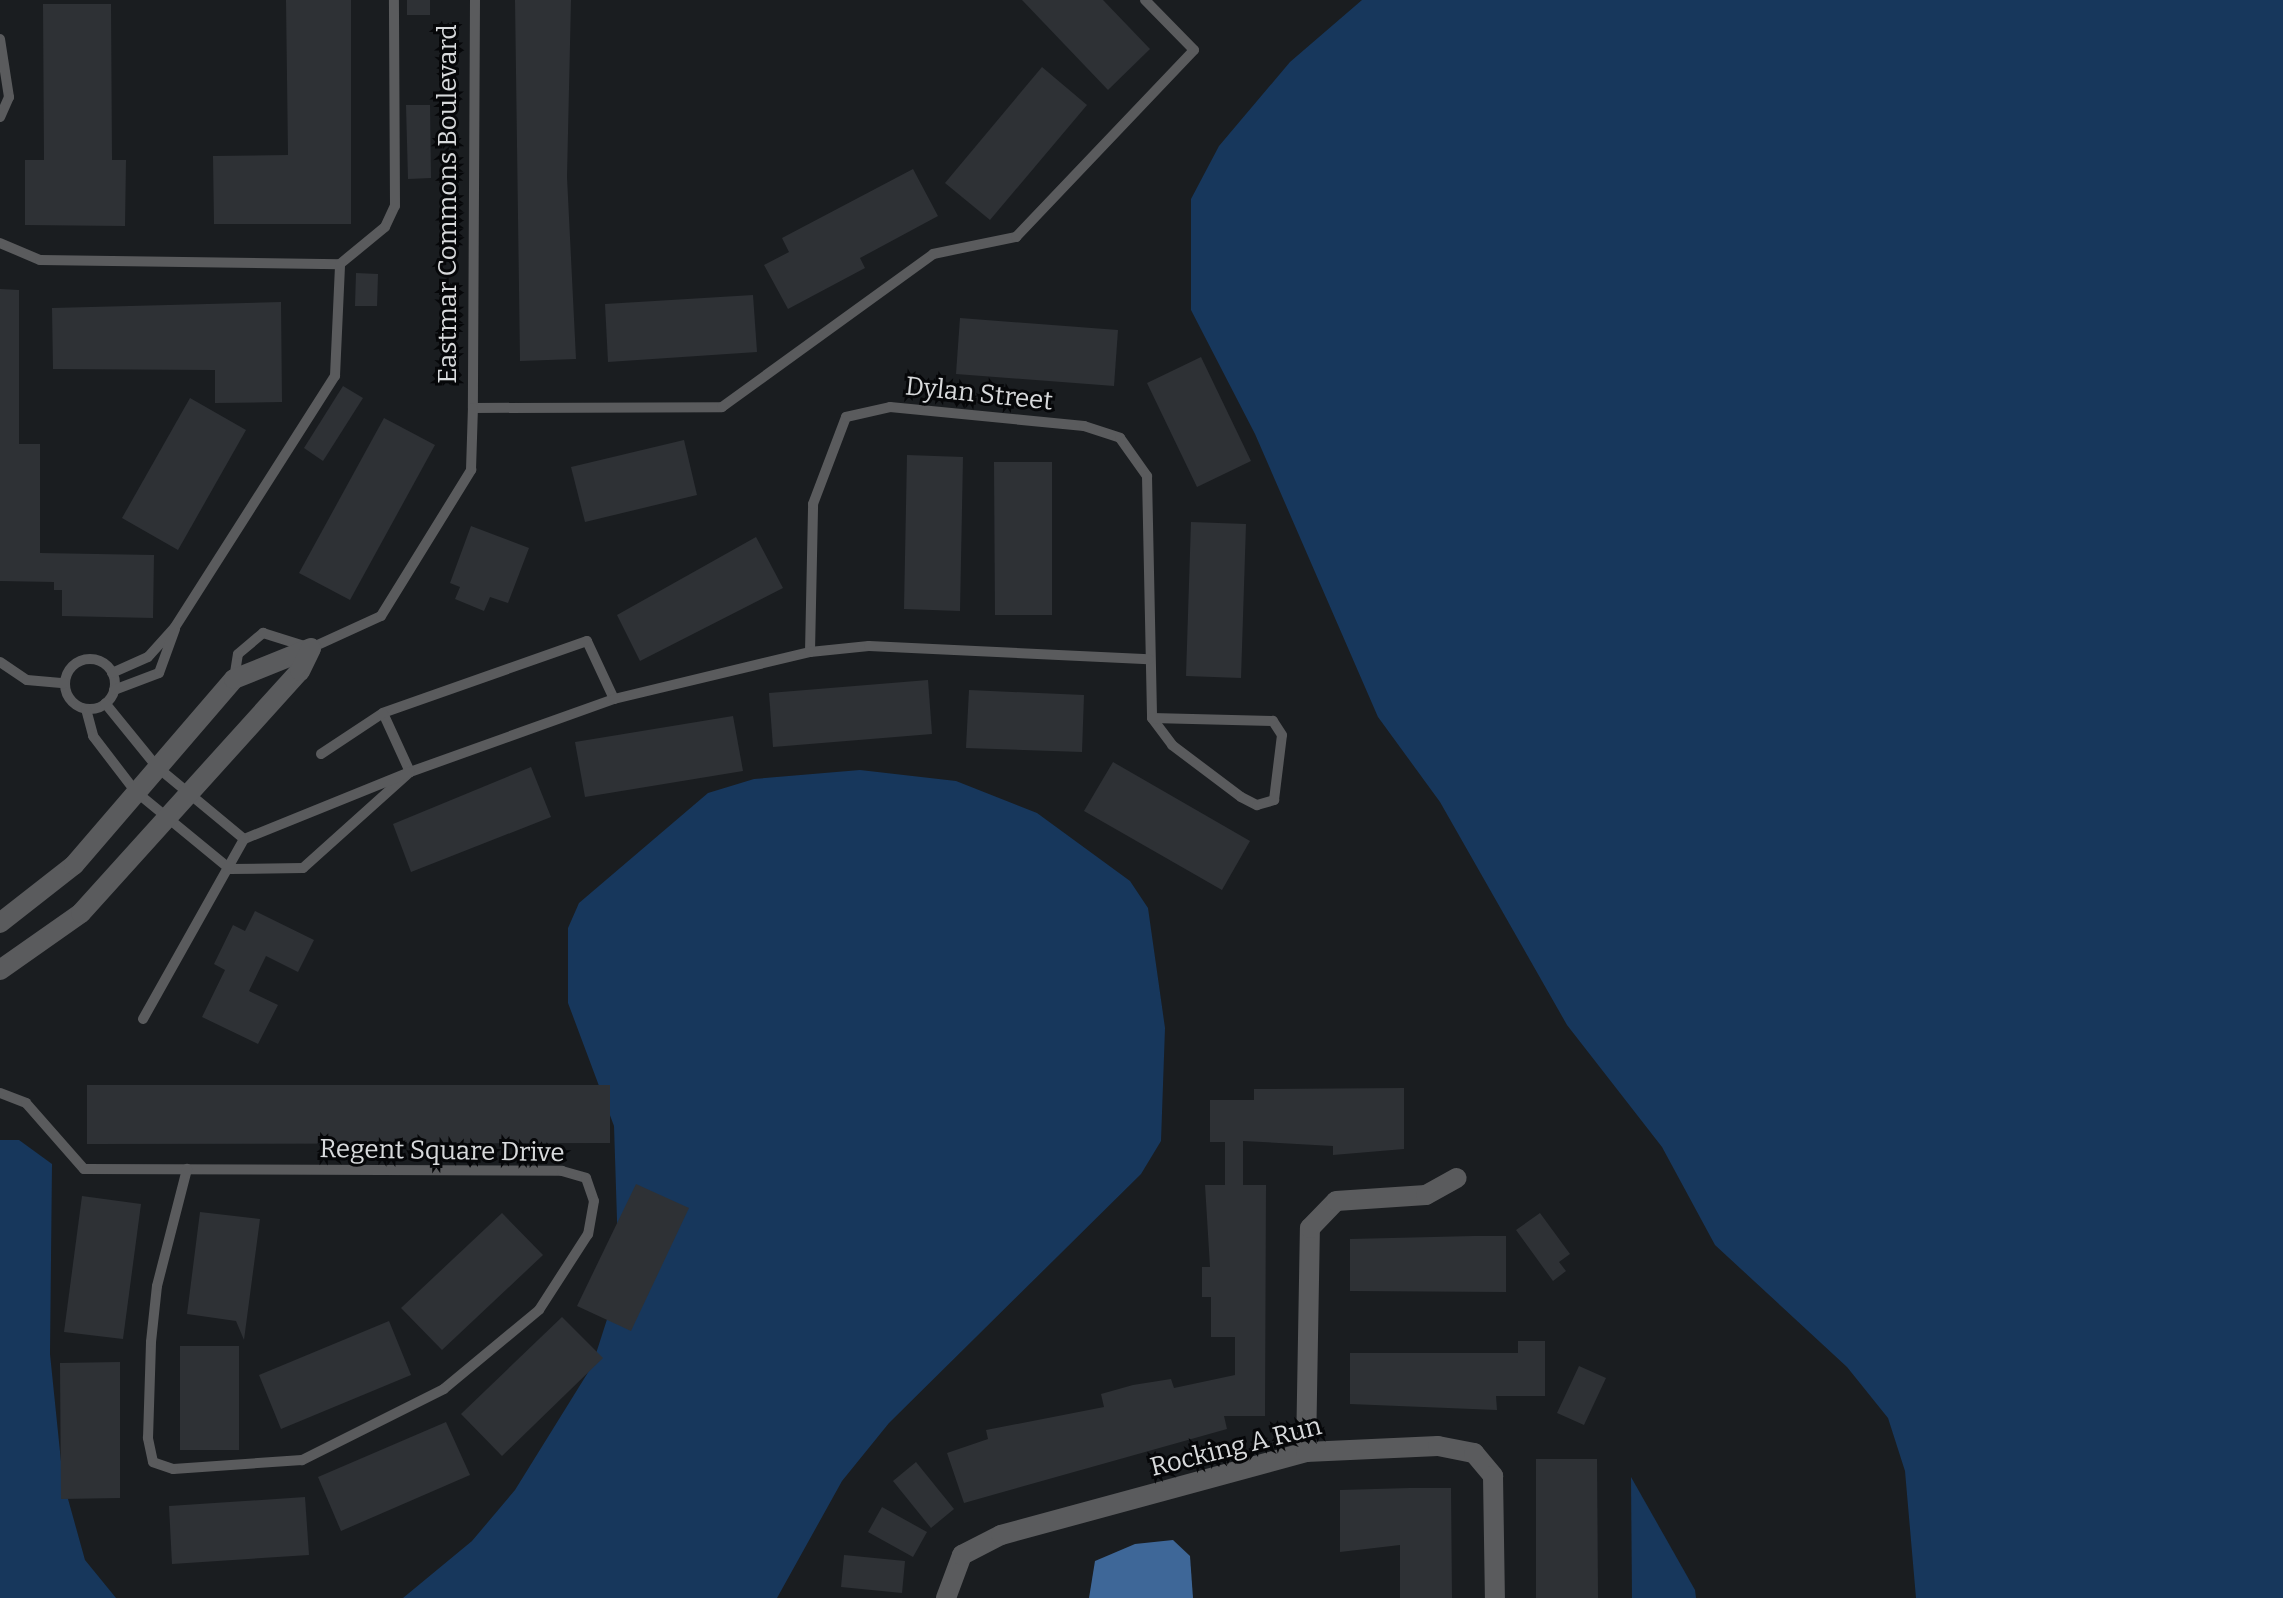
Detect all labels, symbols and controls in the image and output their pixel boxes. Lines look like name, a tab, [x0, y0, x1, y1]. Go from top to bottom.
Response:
street label: Eastmar Commons Boulevard	[432, 24, 464, 384]
street label: Dylan Street	[904, 371, 1054, 417]
street label: Regent Square Drive	[319, 1133, 565, 1169]
street label: Rocking A Run	[1147, 1411, 1325, 1483]

